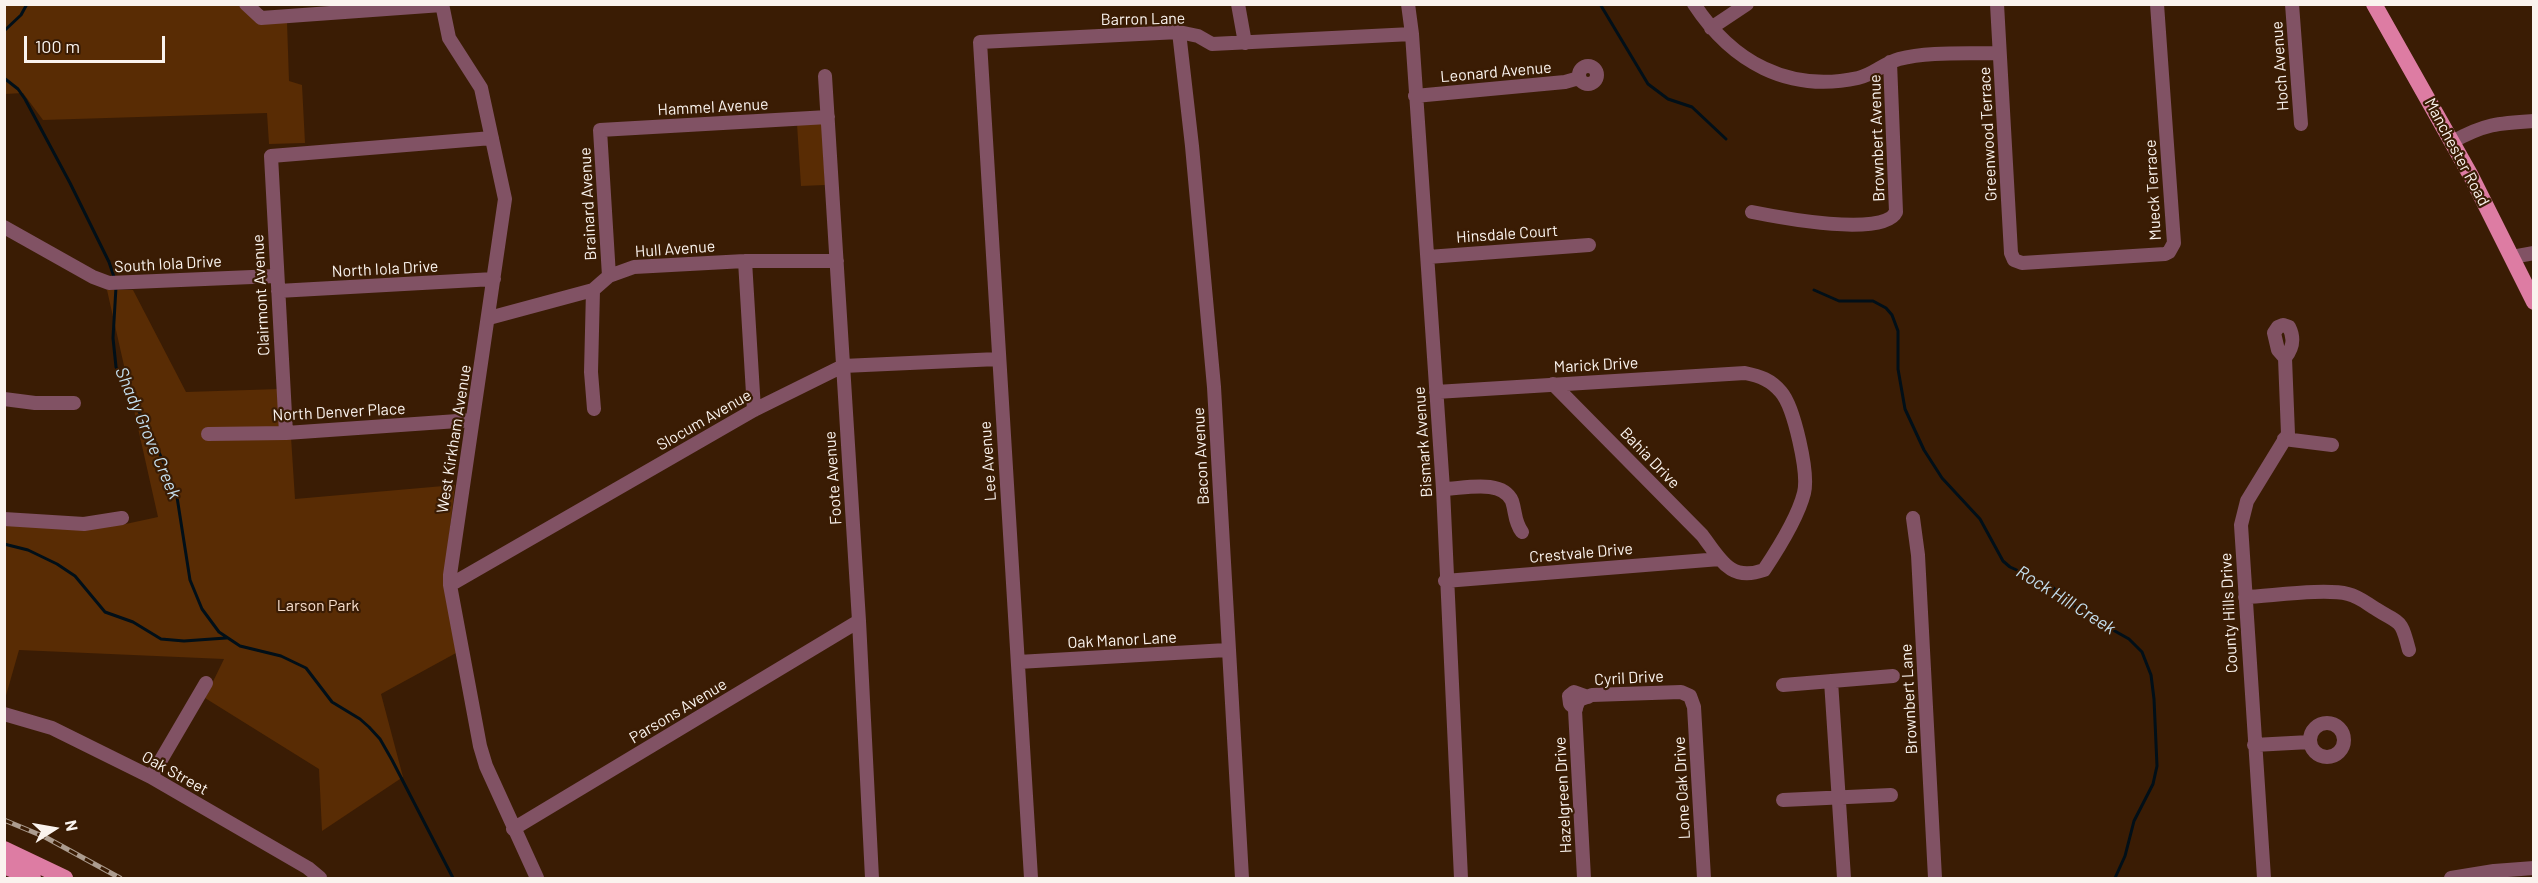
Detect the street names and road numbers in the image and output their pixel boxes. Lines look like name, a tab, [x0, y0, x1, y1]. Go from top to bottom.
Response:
street label: Barron Lane	[1101, 9, 1185, 29]
street label: Hoch Avenue	[2267, 20, 2293, 112]
street label: Leonard Avenue	[1440, 58, 1552, 86]
street label: Greenwood Terrace	[1975, 66, 2001, 202]
street label: Brownbert Avenue	[1865, 74, 1889, 202]
street label: Hammel Avenue	[657, 95, 769, 119]
street label: Manchester Road	[2420, 95, 2494, 209]
street label: Mueck Terrace	[2141, 139, 2165, 241]
street label: Brainard Avenue	[575, 147, 601, 261]
street label: Hinsdale Court	[1455, 221, 1559, 247]
street label: Clairmont Avenue	[248, 234, 274, 356]
street label: Hull Avenue	[634, 237, 716, 261]
street label: South Iola Drive	[114, 252, 222, 276]
street label: North Iola Drive	[331, 257, 439, 281]
street label: Marick Drive	[1553, 353, 1639, 377]
street label: West Kirkham Avenue	[433, 363, 475, 515]
street label: Slocum Avenue	[653, 385, 755, 455]
street label: Bismark Avenue	[1410, 386, 1436, 498]
street label: North Denver Place	[272, 399, 406, 425]
street label: Bacon Avenue	[1189, 407, 1213, 505]
street label: Lee Avenue	[976, 420, 1000, 502]
street label: Bahia Drive	[1616, 423, 1684, 493]
street label: Foote Avenue	[820, 430, 846, 526]
street label: Crestvale Drive	[1528, 539, 1634, 567]
street label: County Hills Drive	[2216, 552, 2242, 674]
street label: Oak Manor Lane	[1067, 628, 1177, 652]
street label: Brownbert Lane	[1897, 643, 1921, 755]
street label: Cyril Drive	[1594, 667, 1664, 689]
street label: Parsons Avenue	[626, 674, 730, 748]
street label: Hazelgreen Drive	[1550, 736, 1576, 854]
street label: Lone Oak Drive	[1670, 736, 1694, 840]
street label: Oak Street	[138, 747, 212, 799]

